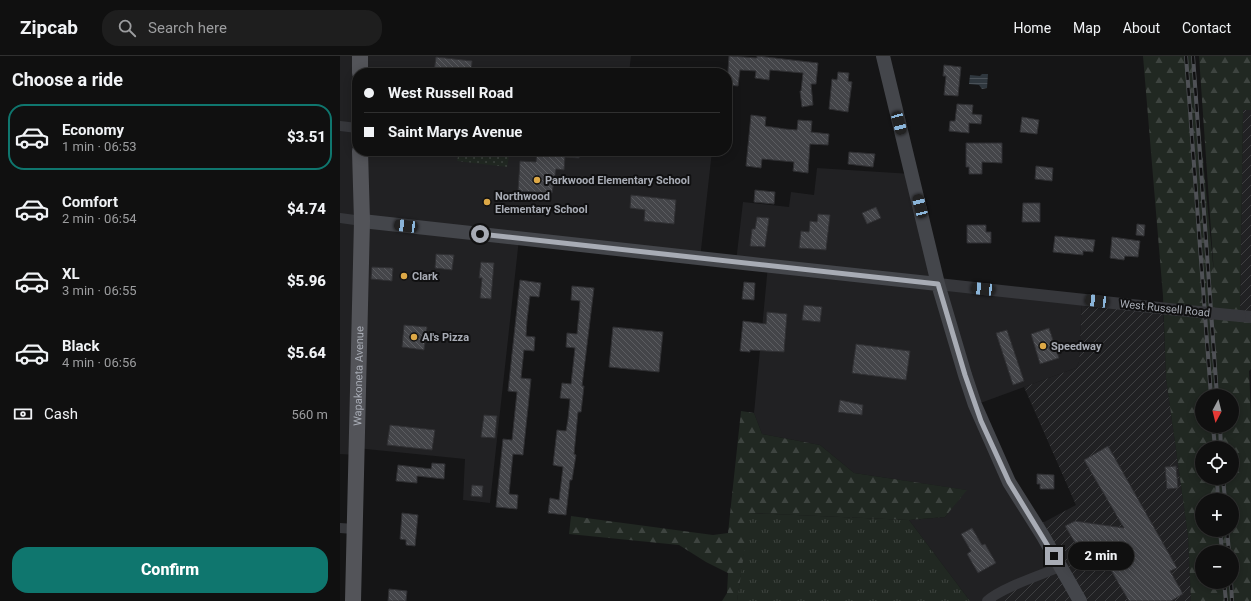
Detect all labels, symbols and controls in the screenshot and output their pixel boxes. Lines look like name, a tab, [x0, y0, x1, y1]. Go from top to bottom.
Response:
search box	[102, 10, 382, 46]
text: Zipcab	[20, 16, 78, 39]
icon: search	[116, 17, 138, 39]
text: Search here	[148, 19, 227, 37]
text: Home	[1013, 20, 1051, 36]
text: Map	[1073, 20, 1101, 36]
text: About	[1123, 20, 1160, 36]
text: Contact	[1182, 20, 1231, 36]
text: Choose a ride	[12, 69, 123, 90]
text: West Russell Road	[388, 84, 513, 102]
car	[890, 110, 908, 136]
icon: car	[14, 119, 50, 155]
text: Economy	[62, 121, 124, 139]
text: Saint Marys Avenue	[388, 123, 522, 141]
text: $3.51	[287, 128, 326, 146]
text: 1 min · 06:53	[62, 139, 137, 154]
place label: Parkwood Elementary School	[545, 174, 690, 187]
marker: Parkwood Elementary School	[532, 175, 542, 185]
place label: Northwood Elementary School	[495, 190, 588, 216]
icon: car	[14, 191, 50, 227]
text: Comfort	[62, 193, 118, 211]
car	[911, 193, 929, 219]
marker: Northwood Elementary School	[482, 197, 492, 207]
text: $4.74	[287, 200, 326, 218]
text: 2 min · 06:54	[62, 211, 137, 226]
car	[393, 219, 419, 233]
route start	[471, 225, 489, 243]
icon: car	[14, 263, 50, 299]
text: XL	[62, 265, 80, 283]
place label: Clark	[412, 270, 438, 283]
marker: Clark	[399, 271, 409, 281]
text: $5.96	[287, 272, 326, 290]
car	[970, 282, 996, 296]
text: 3 min · 06:55	[62, 283, 137, 298]
car	[1084, 294, 1110, 308]
street label: West Russell Road	[1119, 297, 1211, 320]
street label: Wapakoneta Avenue	[351, 326, 367, 426]
place label: Al's Pizza	[422, 331, 469, 344]
marker: Al's Pizza	[409, 332, 419, 342]
icon: car	[14, 335, 50, 371]
text: Black	[62, 337, 99, 355]
place label: Speedway	[1051, 340, 1102, 353]
marker: Speedway	[1038, 341, 1048, 351]
text: $5.64	[287, 344, 326, 362]
text: 4 min · 06:56	[62, 355, 137, 370]
north arrow	[1195, 389, 1239, 433]
map controls	[1195, 389, 1239, 589]
icon: cash	[12, 403, 34, 425]
text: Cash	[44, 405, 78, 423]
text: 560 m	[291, 407, 328, 422]
button: locate	[1195, 441, 1239, 485]
button: +	[1195, 493, 1239, 537]
callout: 2 min	[1068, 542, 1134, 570]
button: −	[1195, 545, 1239, 589]
button: Confirm	[12, 547, 328, 593]
route end	[1045, 547, 1063, 565]
text: 2 min	[1085, 548, 1117, 563]

